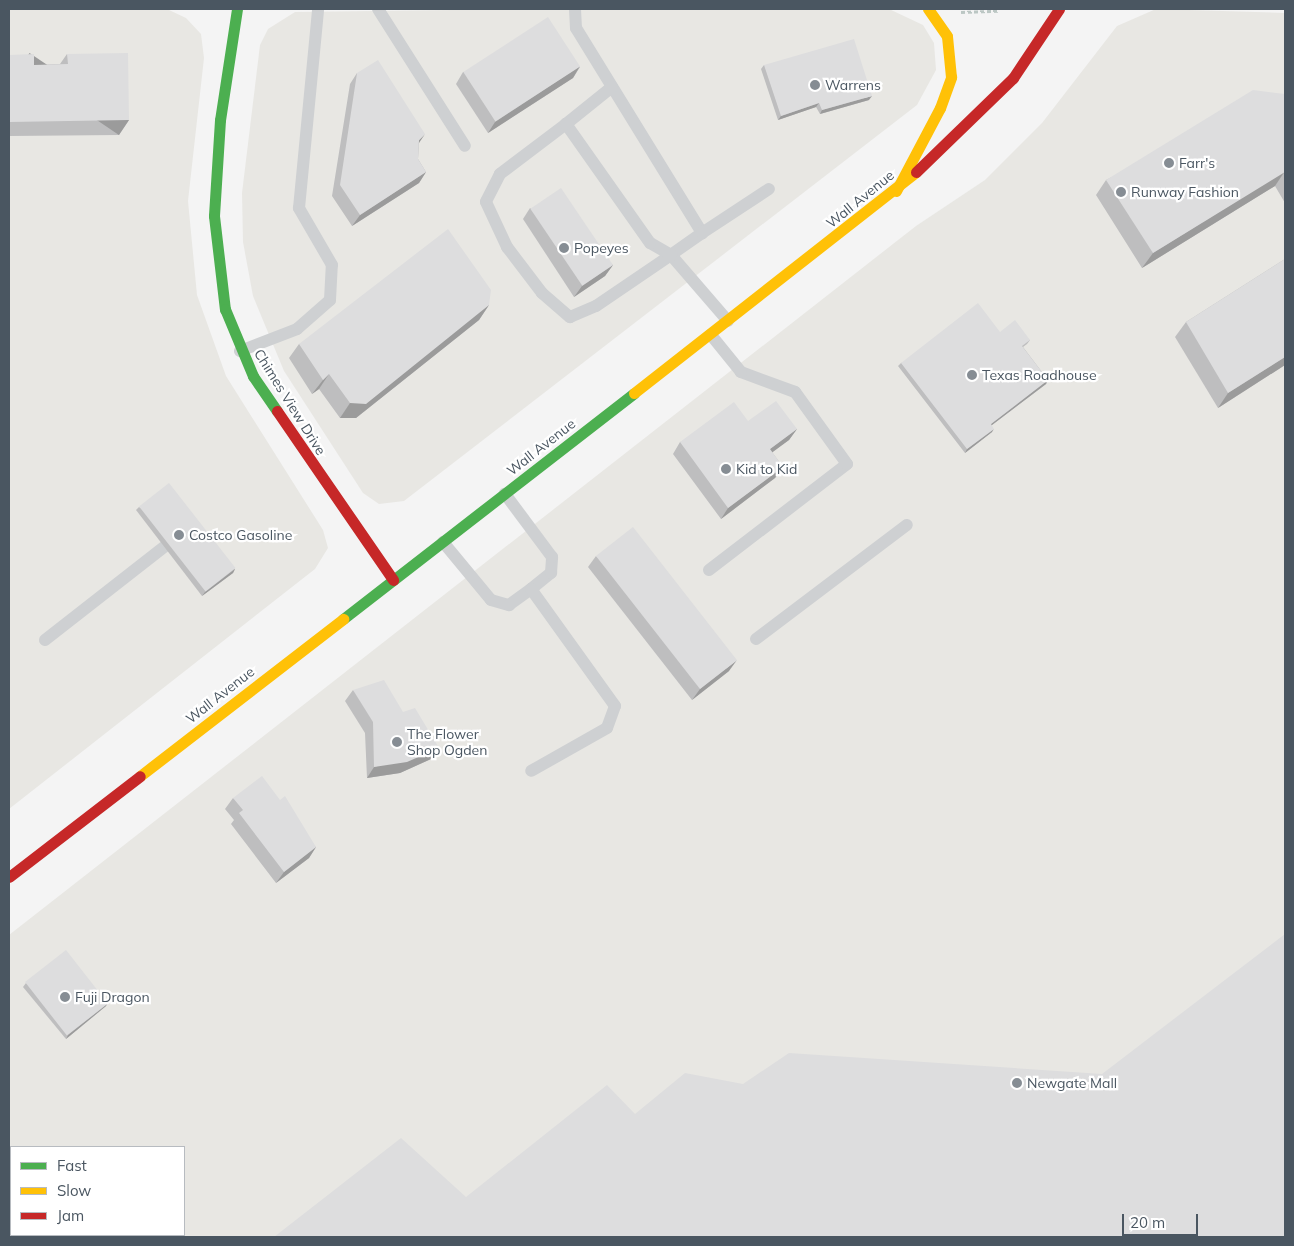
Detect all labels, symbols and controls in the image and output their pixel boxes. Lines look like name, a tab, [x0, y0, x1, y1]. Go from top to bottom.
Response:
place label: Warrens	[825, 77, 881, 93]
marker: Warrens	[809, 79, 821, 91]
place label: Farr's	[1179, 155, 1215, 171]
marker: Farr's	[1163, 157, 1175, 169]
street label: Wall Avenue	[823, 167, 897, 231]
place label: Runway Fashion	[1131, 184, 1239, 200]
marker: Runway Fashion	[1115, 186, 1127, 198]
place label: Popeyes	[574, 240, 629, 256]
marker: Popeyes	[558, 242, 570, 254]
street label: Chimes View Drive	[251, 346, 329, 458]
place label: Texas Roadhouse	[982, 367, 1097, 383]
marker: Texas Roadhouse	[966, 369, 978, 381]
street label: Wall Avenue	[503, 415, 579, 479]
place label: Kid to Kid	[736, 461, 797, 477]
marker: Kid to Kid	[720, 463, 732, 475]
place label: Costco Gasoline	[189, 527, 292, 543]
marker: Costco Gasoline	[173, 529, 185, 541]
street label: Wall Avenue	[182, 663, 258, 727]
place label: The Flower Shop Ogden	[407, 726, 487, 759]
marker: The Flower Shop Ogden	[391, 736, 403, 748]
place label: Fuji Dragon	[75, 989, 150, 1005]
marker: Fuji Dragon	[59, 991, 71, 1003]
place label: Newgate Mall	[1027, 1075, 1117, 1091]
marker: Newgate Mall	[1011, 1077, 1023, 1089]
legend	[10, 1146, 185, 1236]
text: Fast	[57, 1156, 87, 1175]
text: Slow	[57, 1181, 91, 1200]
scale bar	[1124, 1204, 1200, 1236]
text: Jam	[57, 1206, 84, 1225]
text: 20 m	[1130, 1213, 1165, 1232]

